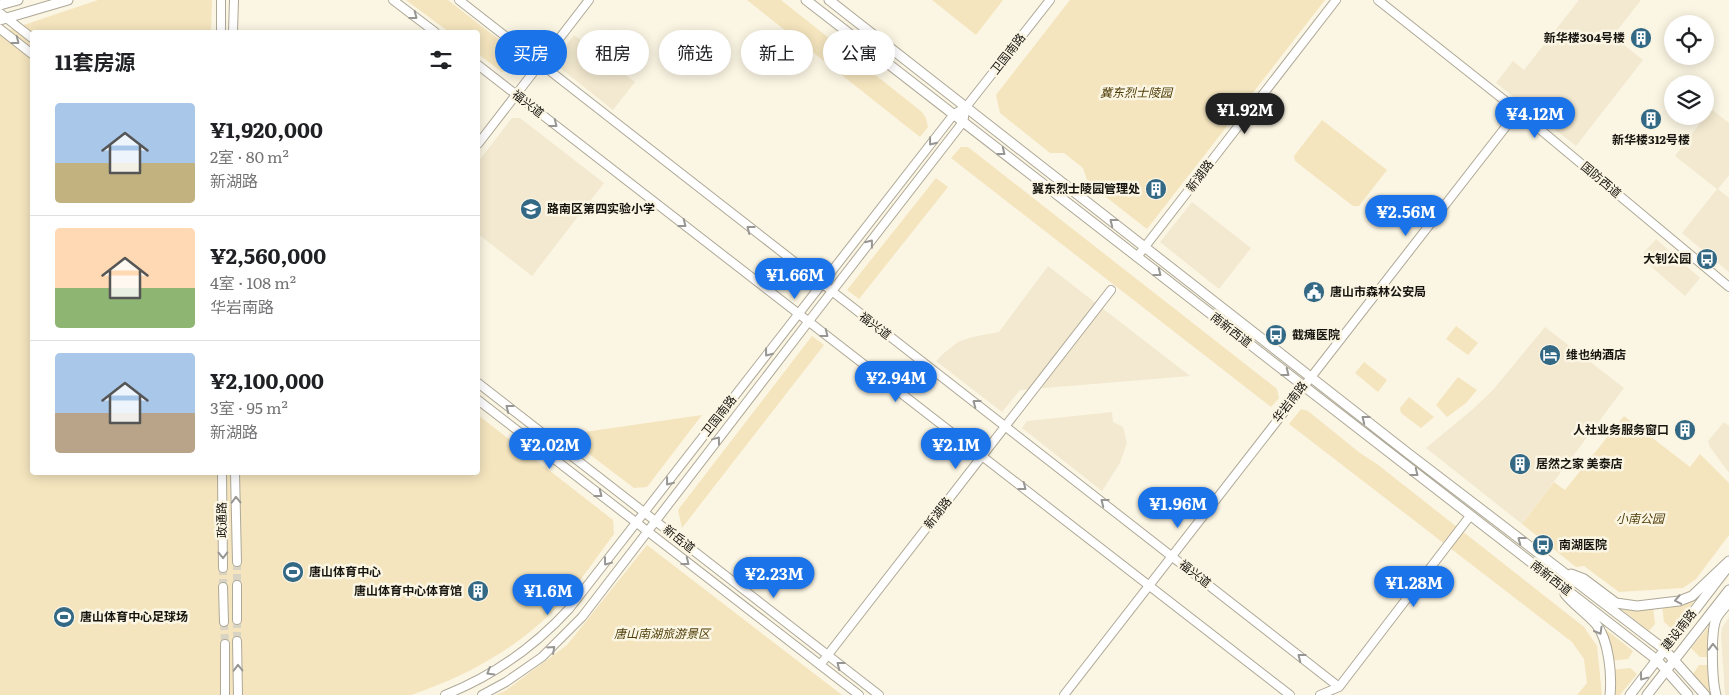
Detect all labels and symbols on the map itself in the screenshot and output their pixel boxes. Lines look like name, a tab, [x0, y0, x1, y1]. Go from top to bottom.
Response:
one-way arrow	[408, 11, 417, 19]
building icon: 新华楼304号楼	[1629, 26, 1653, 50]
place label: 新华楼304号楼	[1544, 28, 1625, 46]
street label: 卫国南路	[985, 29, 1029, 78]
one-way arrow	[10, 35, 20, 44]
park label: 冀东烈士陵园	[1100, 83, 1174, 101]
street label: 福兴道	[509, 85, 548, 121]
pin: ¥1.92M	[1204, 92, 1286, 135]
pin: ¥4.12M	[1494, 96, 1576, 139]
building icon: 新华楼312号楼	[1639, 107, 1663, 131]
one-way arrow	[548, 119, 557, 127]
place label: 新华楼312号楼	[1612, 130, 1690, 148]
one-way arrow	[930, 136, 938, 145]
one-way arrow	[996, 147, 1005, 155]
street label: 新湖路	[1181, 156, 1217, 195]
street label: 国防西道	[1577, 157, 1626, 202]
building icon: 冀东烈士陵园管理处	[1144, 177, 1168, 201]
place label: 冀东烈士陵园管理处	[1032, 179, 1140, 197]
pin: ¥2.56M	[1365, 194, 1447, 237]
school or university icon: 路南区第四实验小学	[519, 197, 543, 221]
place label: 路南区第四实验小学	[547, 199, 655, 217]
one-way arrow	[677, 218, 686, 226]
one-way arrow	[1110, 220, 1119, 228]
one-way arrow	[747, 226, 756, 234]
one-way arrow	[864, 239, 873, 249]
bus stop icon: 大钊公园	[1695, 247, 1719, 271]
place label: 大钊公园	[1643, 249, 1691, 267]
pin: ¥1.66M	[754, 258, 836, 300]
one-way arrow	[1152, 268, 1161, 276]
public building icon: 唐山市森林公安局	[1302, 280, 1326, 304]
place label: 唐山市森林公安局	[1330, 282, 1426, 300]
street label: 福兴道	[856, 307, 895, 343]
street label: 南新西道	[1207, 307, 1256, 351]
bus stop icon: 截瘫医院	[1264, 323, 1288, 347]
place label: 截瘫医院	[1292, 325, 1340, 343]
one-way arrow	[819, 328, 829, 337]
hotel icon: 维也纳酒店	[1538, 343, 1562, 367]
place label: 维也纳酒店	[1566, 345, 1626, 363]
one-way arrow	[765, 347, 774, 357]
pin: ¥2.94M	[855, 360, 937, 403]
one-way arrow	[1280, 368, 1289, 376]
street label: 华岩南路	[1267, 377, 1311, 426]
street label: 卫国南路	[696, 391, 740, 440]
one-way arrow	[973, 400, 982, 408]
one-way arrow	[506, 406, 515, 414]
one-way arrow	[1362, 417, 1371, 425]
building icon: 人社业务服务窗口	[1673, 418, 1697, 442]
place label: 人社业务服务窗口	[1573, 420, 1669, 438]
pin: ¥2.02M	[509, 428, 591, 470]
pin: ¥2.1M	[921, 428, 991, 470]
one-way arrow	[711, 436, 720, 446]
building icon: 居然之家 美泰店	[1508, 452, 1532, 476]
place label: 居然之家 美泰店	[1536, 454, 1622, 472]
one-way arrow	[1409, 467, 1418, 475]
one-way arrow	[666, 476, 674, 485]
one-way arrow	[1017, 482, 1026, 490]
pin: ¥1.96M	[1137, 486, 1219, 529]
one-way arrow	[593, 488, 602, 496]
street label: 新湖路	[919, 493, 955, 532]
one-way arrow	[231, 496, 241, 504]
one-way arrow	[1101, 500, 1110, 508]
street label: 政通路	[212, 502, 230, 538]
park label: 小南公园	[1616, 509, 1666, 527]
street label: 新岳道	[660, 520, 699, 556]
bus stop icon: 南湖医院	[1531, 533, 1555, 557]
place label: 南湖医院	[1559, 535, 1607, 553]
one-way arrow	[1517, 537, 1527, 546]
one-way arrow	[218, 552, 228, 560]
street label: 福兴道	[1176, 555, 1215, 591]
street label: 南新西道	[1527, 555, 1576, 599]
one-way arrow	[604, 556, 613, 566]
one-way arrow	[680, 556, 689, 564]
pin: ¥2.23M	[733, 556, 815, 599]
sports icon: 唐山体育中心	[281, 560, 305, 584]
place label: 唐山体育中心	[309, 562, 381, 580]
pin: ¥1.28M	[1373, 566, 1455, 608]
pin: ¥1.6M	[513, 574, 583, 616]
building icon: 唐山体育中心体育馆	[466, 579, 490, 603]
place label: 唐山体育中心体育馆	[354, 581, 462, 599]
one-way arrow	[1673, 595, 1682, 605]
sports icon: 唐山体育中心足球场	[52, 605, 76, 629]
street label: 建设南路	[1656, 605, 1700, 654]
place label: 唐山体育中心足球场	[80, 607, 188, 625]
park label: 唐山南湖旅游景区	[614, 624, 712, 642]
one-way arrow	[1593, 626, 1603, 635]
one-way arrow	[1708, 642, 1718, 650]
one-way arrow	[546, 646, 555, 655]
one-way arrow	[1298, 654, 1307, 662]
one-way arrow	[837, 663, 846, 671]
one-way arrow	[232, 664, 243, 672]
one-way arrow	[487, 666, 496, 676]
one-way arrow	[1640, 671, 1649, 681]

